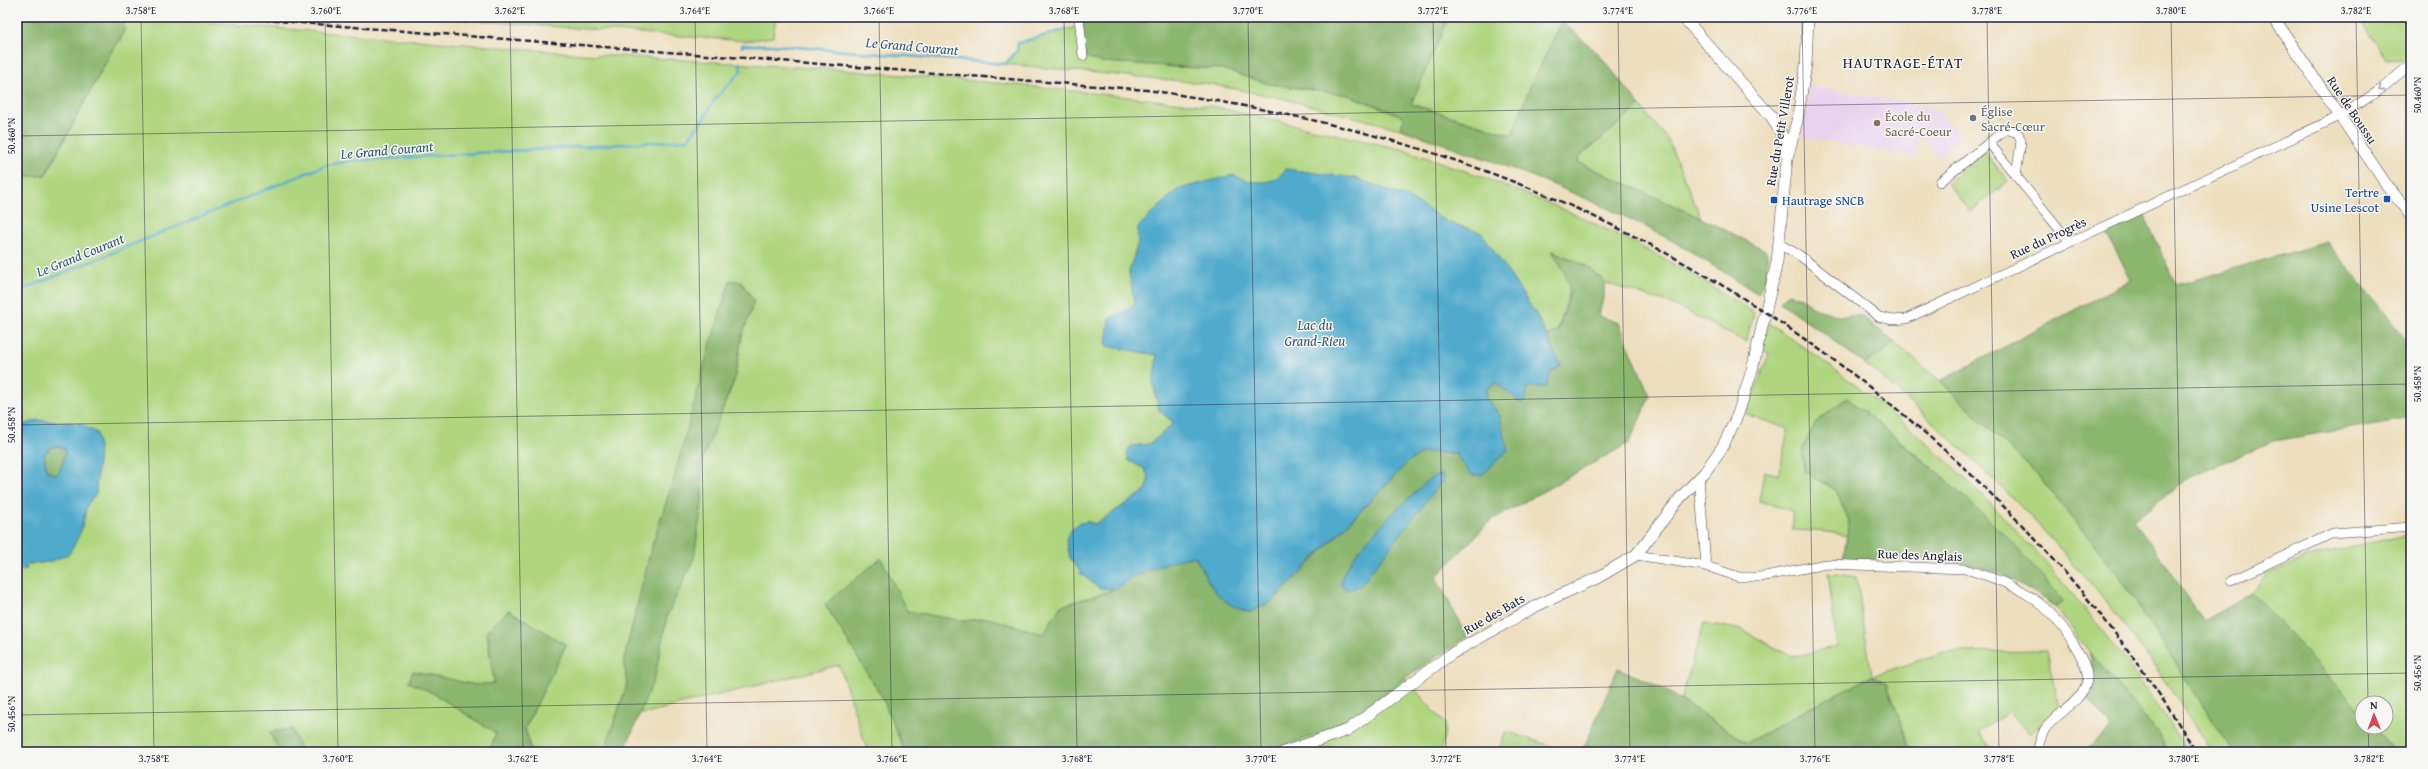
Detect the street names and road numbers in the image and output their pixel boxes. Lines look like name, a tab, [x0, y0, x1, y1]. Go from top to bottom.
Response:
street label: Rue de Boussu	[2322, 72, 2382, 148]
street label: Rue du Petit Villerot	[1761, 74, 1799, 187]
street label: Rue du Progrès	[2007, 212, 2089, 264]
street label: Rue des Anglais	[1877, 544, 1963, 566]
street label: Rue des Bats	[1460, 589, 1528, 639]

